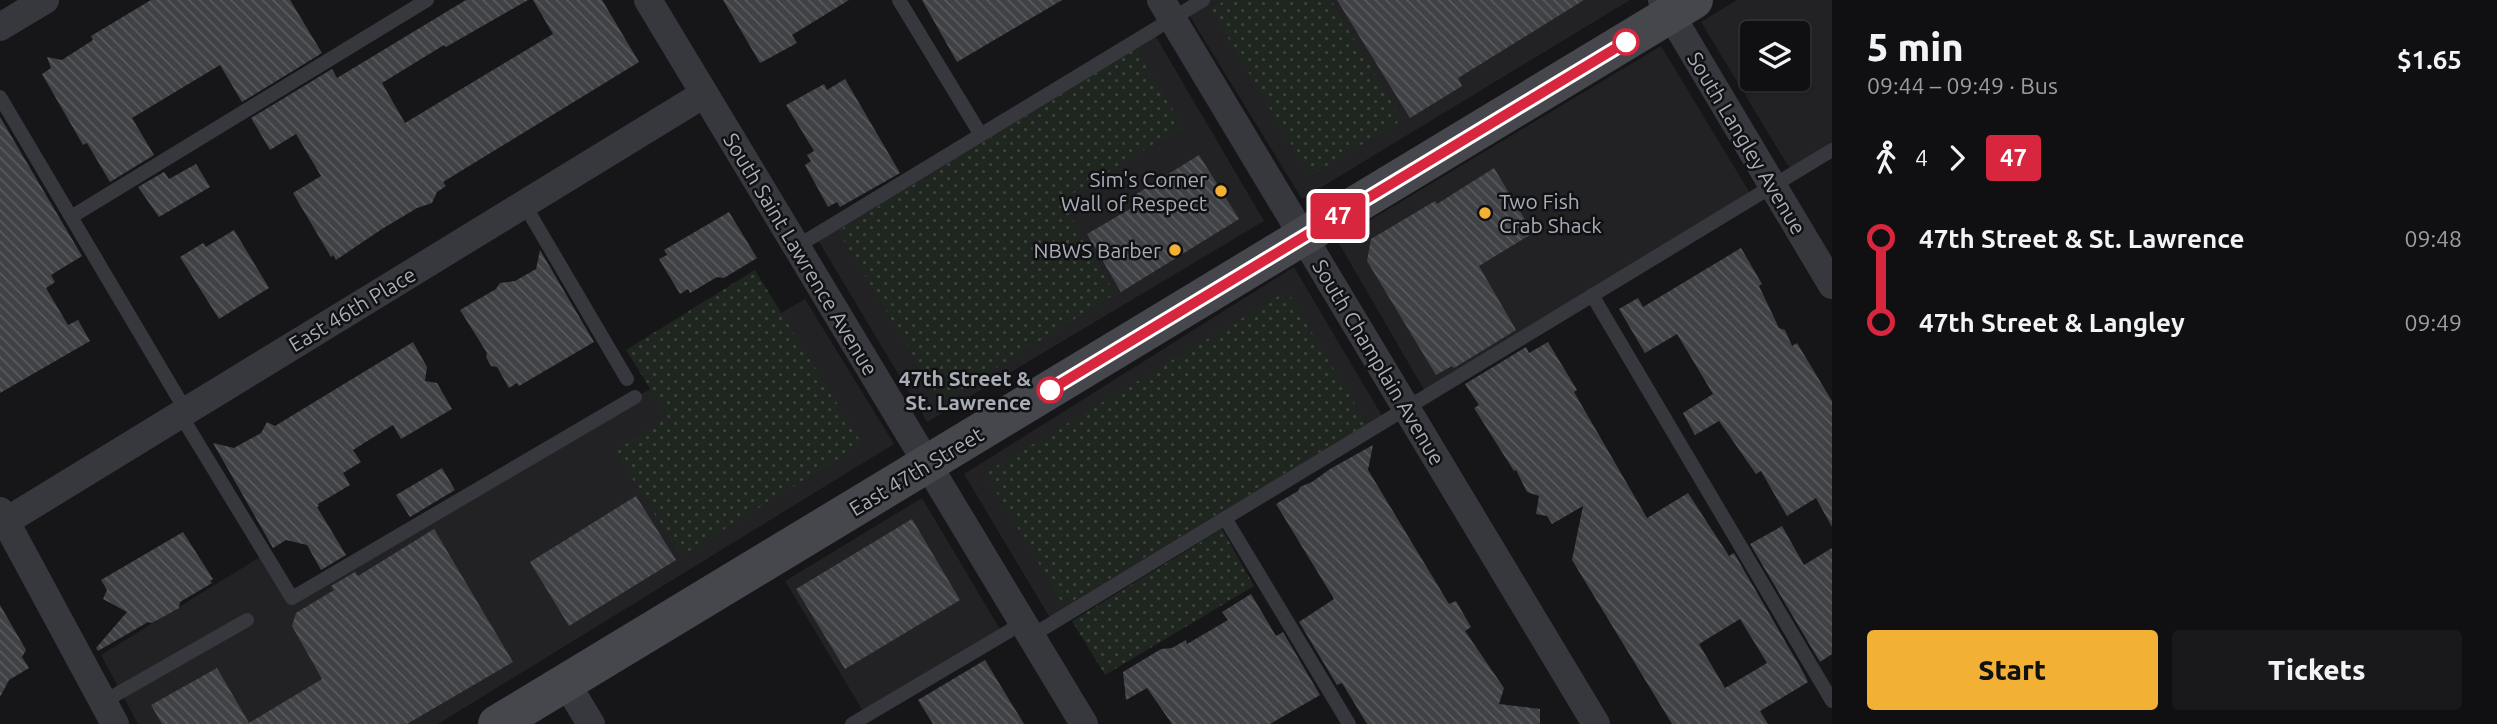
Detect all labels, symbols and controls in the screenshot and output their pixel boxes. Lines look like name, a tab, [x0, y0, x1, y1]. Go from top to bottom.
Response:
map controls	[1740, 21, 1810, 91]
button: layers	[1740, 21, 1810, 91]
text: 5 min	[1867, 26, 1964, 68]
unlabelled marker	[1613, 29, 1639, 55]
text: $1.65	[2397, 45, 2462, 74]
street label: South Langley Avenue	[1683, 47, 1811, 239]
text: 09:44 – 09:49 · Bus	[1867, 73, 2058, 98]
street label: South Saint Lawrence Avenue	[719, 128, 883, 380]
icon: walk	[1867, 139, 1905, 177]
icon: forward	[1938, 139, 1976, 177]
text: 47	[2000, 144, 2027, 171]
text: 4	[1915, 145, 1928, 170]
place label: Sim's Corner Wall of Respect	[1061, 167, 1207, 215]
marker: Sim's Corner Wall of Respect	[1213, 183, 1229, 199]
place label: Two Fish Crab Shack	[1499, 189, 1602, 237]
line badge: 47	[1306, 193, 1370, 239]
text: 47	[1324, 202, 1352, 229]
marker: Two Fish Crab Shack	[1477, 205, 1493, 221]
text: 47th Street & St. Lawrence	[1919, 224, 2244, 253]
text: 09:48	[2404, 226, 2462, 251]
place label: NBWS Barber	[1034, 238, 1161, 262]
marker: NBWS Barber	[1167, 242, 1183, 258]
street label: South Champlain Avenue	[1308, 255, 1450, 469]
street label: East 46th Place	[284, 262, 420, 356]
text: 47th Street & Langley	[1919, 308, 2185, 337]
text: 09:49	[2404, 310, 2462, 335]
place label: 47th Street & St. Lawrence	[899, 366, 1031, 414]
marker: 47th Street & St. Lawrence	[1037, 377, 1063, 403]
street label: East 47th Street	[845, 422, 987, 520]
button: Start	[1867, 630, 2158, 710]
button: Tickets	[2172, 630, 2462, 710]

